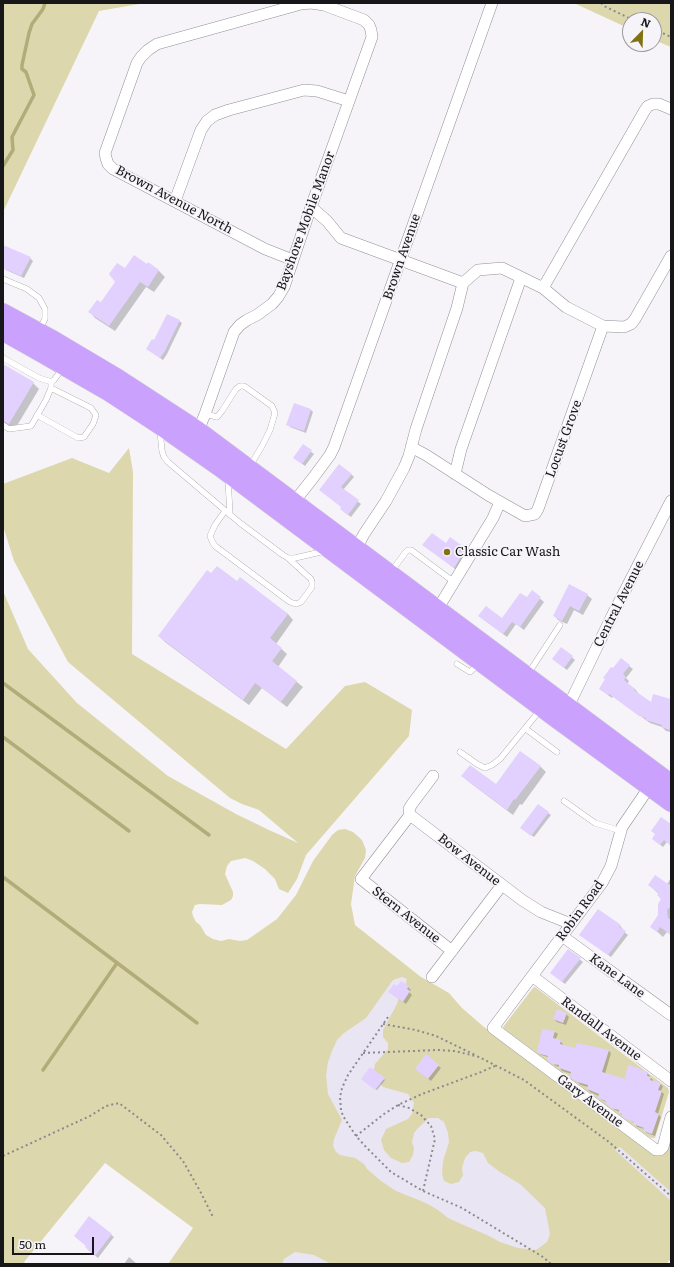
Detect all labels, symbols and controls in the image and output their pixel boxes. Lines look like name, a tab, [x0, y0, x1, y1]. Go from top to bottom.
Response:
north arrow	[622, 12, 662, 52]
text: N	[639, 13, 654, 31]
street label: Bayshore Mobile Manor	[274, 149, 338, 293]
street label: Brown Avenue North	[113, 162, 235, 238]
street label: Brown Avenue	[380, 212, 424, 302]
street label: Locust Grove	[543, 398, 585, 480]
place label: Classic Car Wash	[455, 544, 560, 560]
marker: Classic Car Wash	[442, 547, 452, 557]
street label: Central Avenue	[591, 558, 647, 650]
street label: Bow Avenue	[434, 831, 504, 889]
street label: Robin Road	[553, 878, 607, 944]
street label: Stern Avenue	[369, 883, 443, 947]
street label: Kane Lane	[586, 951, 648, 1001]
street label: Randall Avenue	[558, 994, 644, 1064]
street label: Gary Avenue	[554, 1071, 626, 1131]
scale bar	[14, 1229, 96, 1255]
text: 50 m	[19, 1235, 46, 1253]

